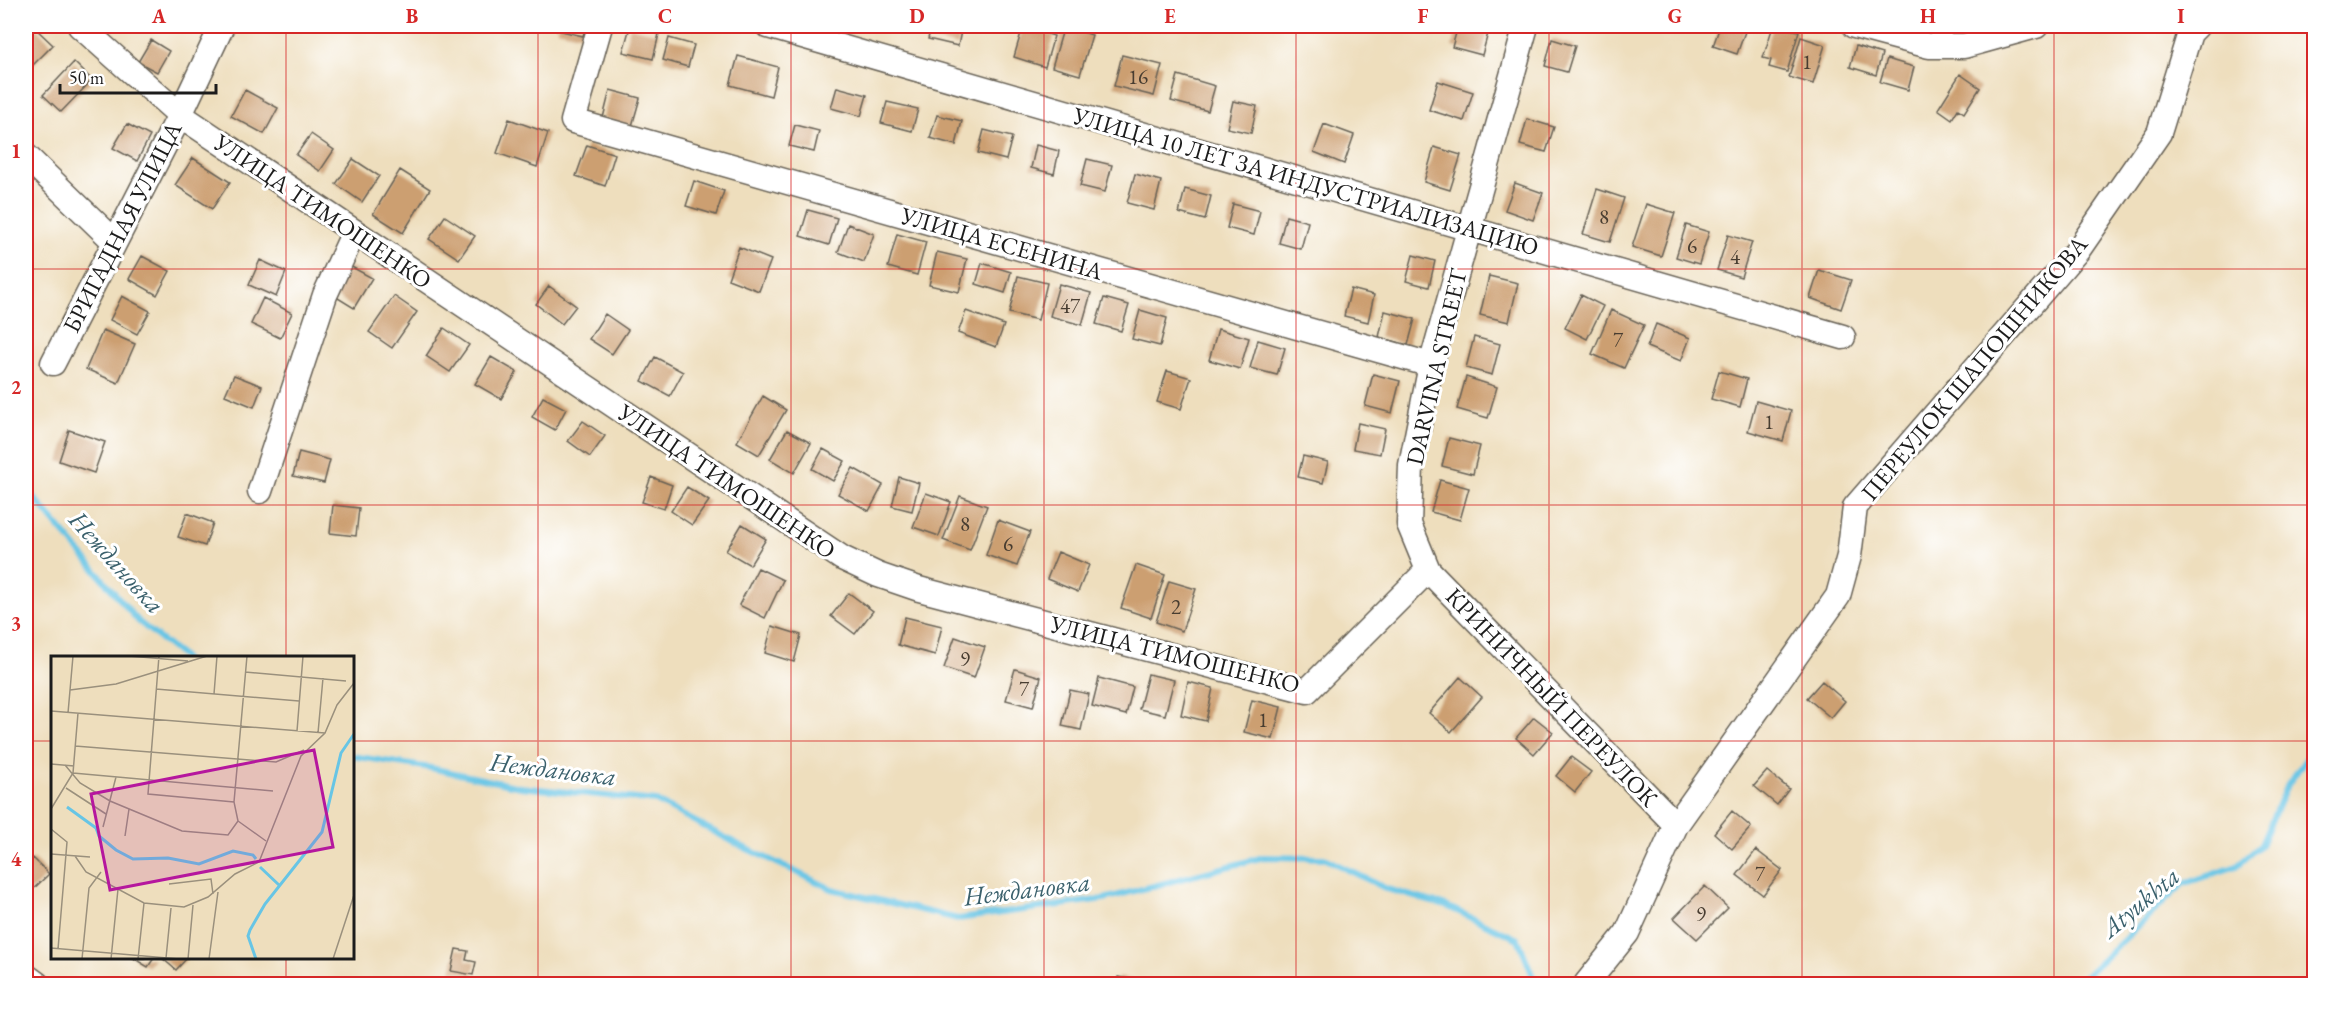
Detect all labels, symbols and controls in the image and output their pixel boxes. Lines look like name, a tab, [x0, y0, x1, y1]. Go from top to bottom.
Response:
text: A	[151, 3, 167, 29]
text: B	[406, 3, 418, 29]
text: C	[658, 3, 672, 29]
text: D	[909, 3, 925, 29]
text: E	[1164, 3, 1176, 29]
text: F	[1418, 3, 1429, 29]
text: G	[1668, 3, 1682, 29]
text: H	[1920, 3, 1936, 29]
text: I	[2177, 3, 2185, 29]
house number: 1	[1802, 48, 1812, 75]
scale bar	[60, 57, 216, 95]
house number: 16	[1128, 63, 1148, 90]
text: 50 m	[69, 66, 104, 89]
street label: УЛИЦА 10 ЛЕТ ЗА ИНДУСТРИАЛИЗАЦИЮ	[1069, 99, 1542, 262]
street label: БРИГАДНАЯ УЛИЦА	[55, 116, 189, 338]
street label: УЛИЦА ТИМОШЕНКО	[207, 126, 438, 295]
text: 1	[11, 138, 21, 164]
street label: УЛИЦА ЕСЕНИНА	[896, 199, 1107, 287]
house number: 8	[1599, 203, 1609, 230]
street label: ПЕРЕУЛОК ШАПОШНИКОВА	[1854, 229, 2094, 507]
house number: 6	[1687, 232, 1697, 259]
house number: 4	[1730, 243, 1741, 270]
street label: DARVINA STREET	[1398, 265, 1474, 468]
house number: 47	[1060, 292, 1081, 319]
house number: 7	[1613, 326, 1624, 353]
text: 2	[11, 374, 22, 400]
street label: УЛИЦА ТИМОШЕНКО	[611, 396, 842, 565]
house number: 1	[1764, 408, 1774, 435]
water label: Неждановка	[61, 503, 172, 621]
house number: 8	[960, 510, 970, 537]
house number: 6	[1003, 530, 1013, 557]
street label: КРИНИЧНЫЙ ПЕРЕУЛОК	[1439, 581, 1665, 813]
house number: 2	[1171, 593, 1181, 620]
street label: УЛИЦА ТИМОШЕНКО	[1046, 608, 1303, 700]
text: 3	[11, 610, 21, 636]
house number: 9	[960, 645, 970, 672]
inset map	[51, 656, 354, 959]
house number: 7	[1019, 675, 1030, 702]
house number: 1	[1258, 706, 1268, 733]
water label: Неждановка	[487, 744, 618, 794]
text: 4	[11, 846, 22, 872]
water label: Atyukhta	[2092, 859, 2186, 946]
house number: 7	[1755, 860, 1766, 887]
water label: Неждановка	[961, 864, 1092, 914]
house number: 9	[1696, 900, 1706, 927]

